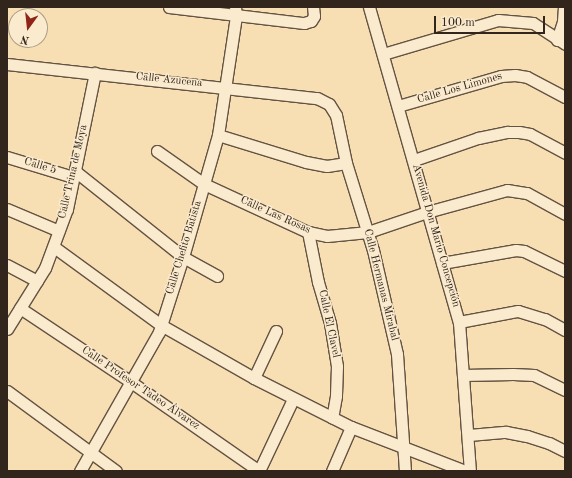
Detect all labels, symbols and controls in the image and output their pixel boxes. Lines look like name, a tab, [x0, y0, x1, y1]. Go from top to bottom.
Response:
north arrow	[8, 8, 48, 48]
scale bar	[436, 8, 547, 34]
text: 100 m	[441, 17, 475, 29]
text: N	[20, 33, 31, 46]
street label: Calle Azucena	[135, 71, 203, 91]
street label: Calle Los Limones	[416, 71, 504, 107]
street label: Calle Trina de Moya	[57, 124, 91, 220]
street label: Calle 5	[22, 156, 58, 178]
street label: Avenida Don Mario Concepción	[408, 163, 462, 309]
street label: Calle Las Rosas	[238, 195, 312, 237]
street label: Calle Chefito Batista	[164, 199, 206, 297]
street label: Calle Hermanas Mirabal	[360, 228, 400, 342]
street label: Calle El Clavel	[314, 289, 342, 359]
street label: Calle Profesor Tadeo Álvarez	[78, 344, 202, 434]

